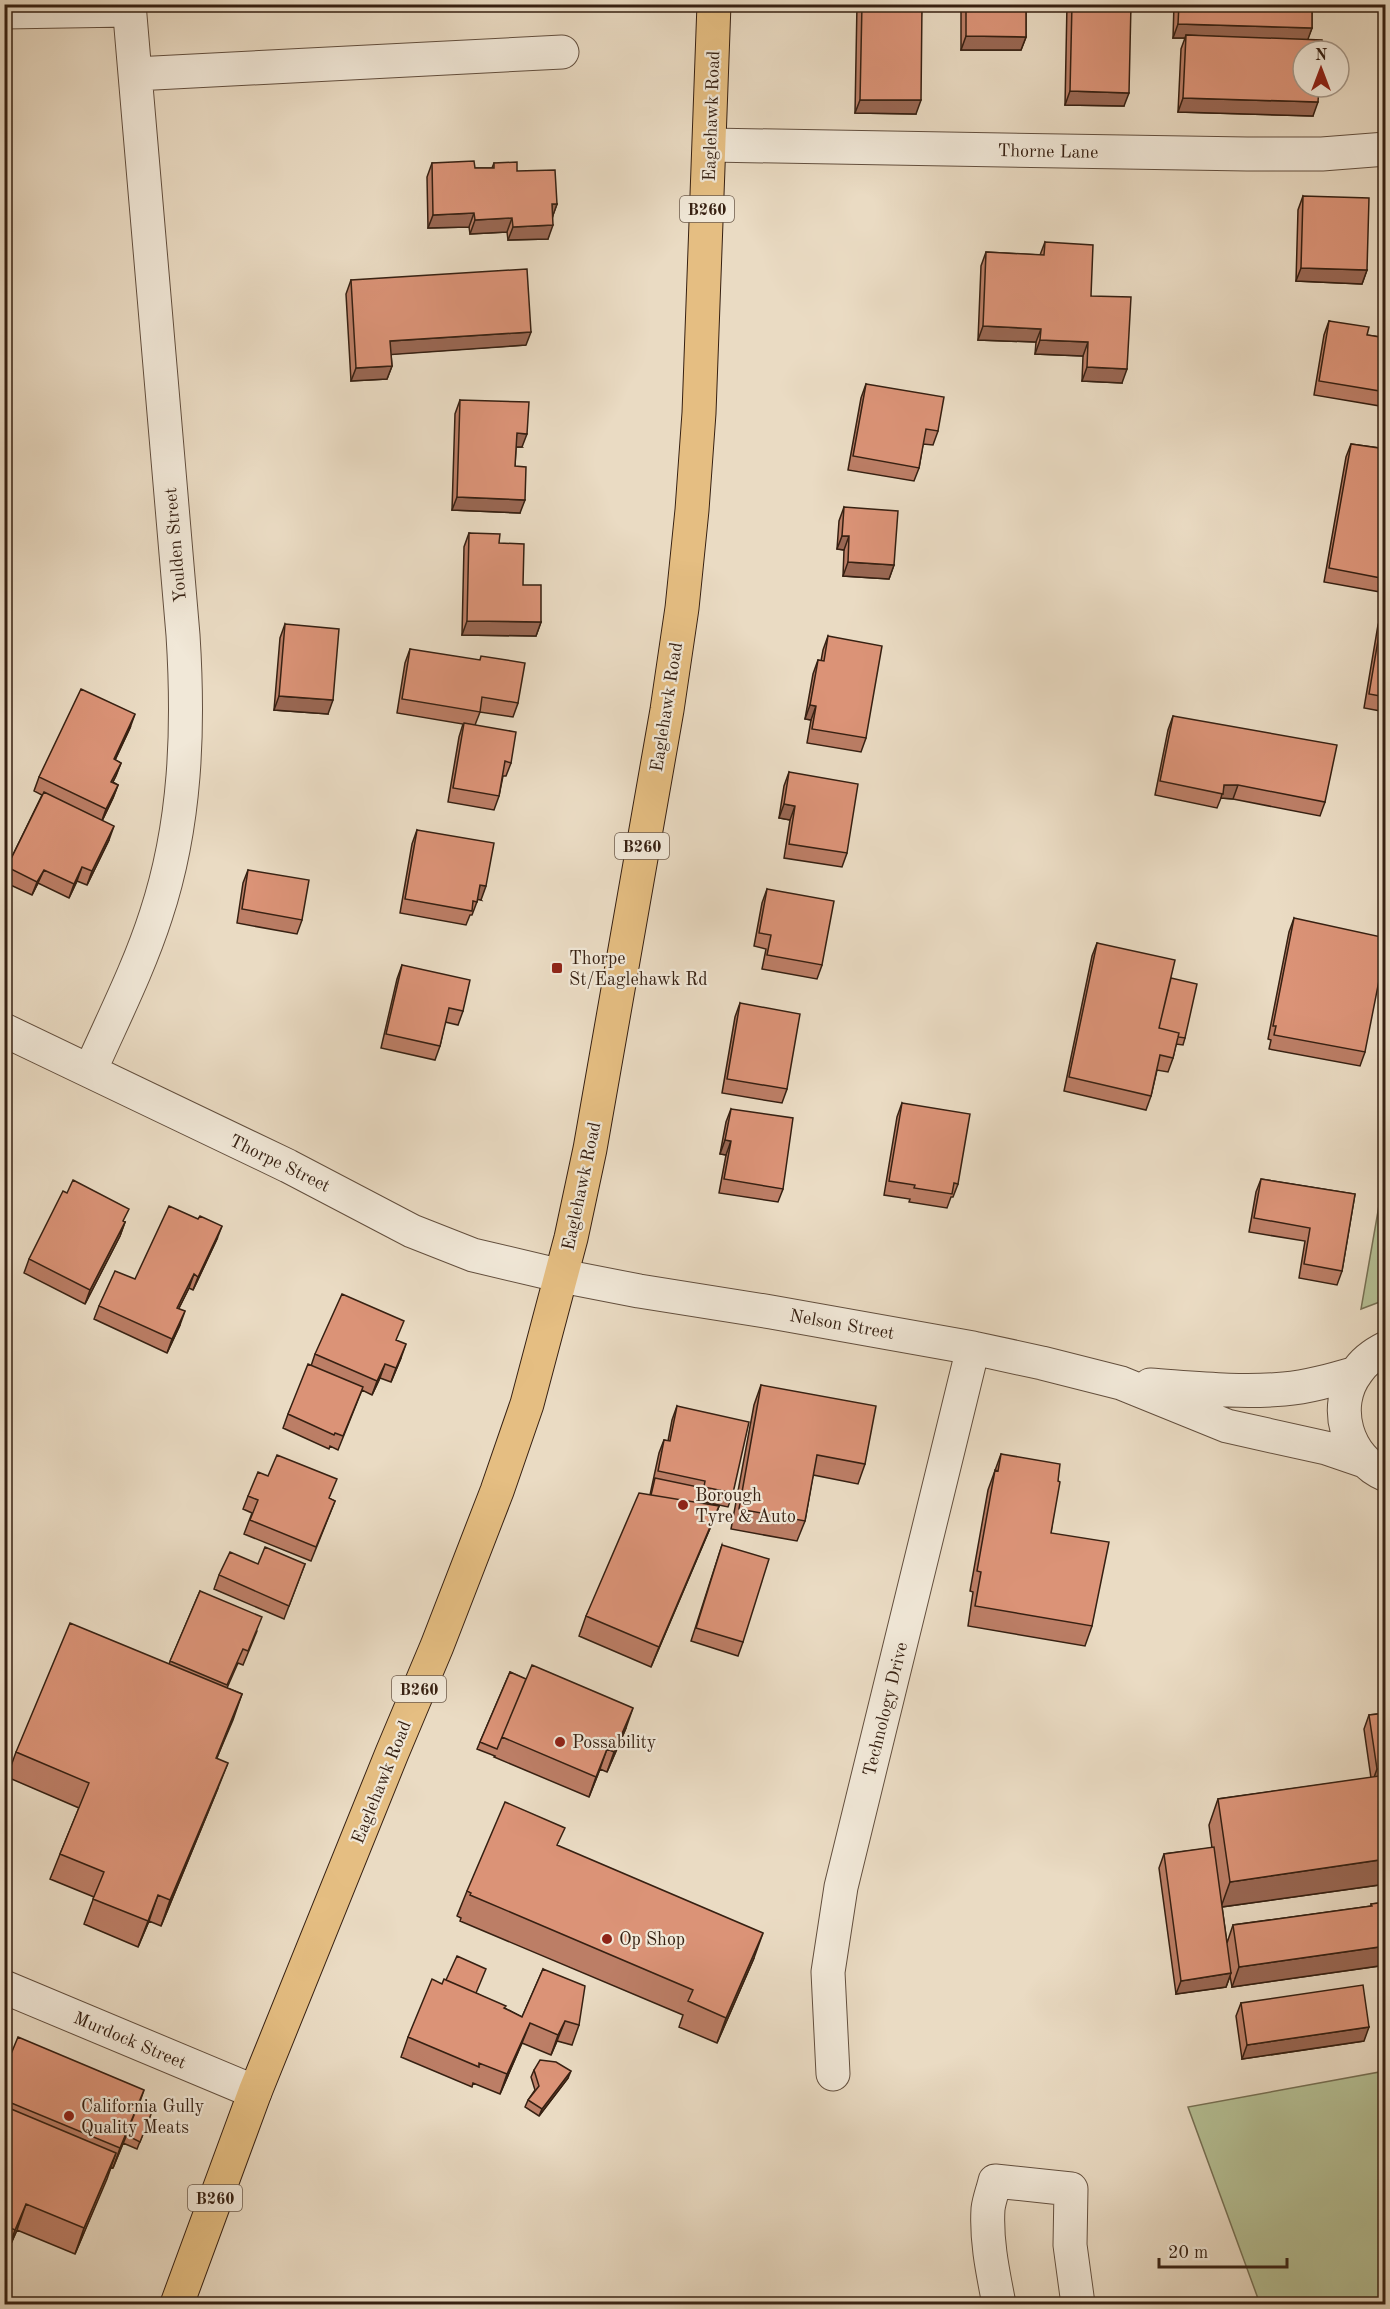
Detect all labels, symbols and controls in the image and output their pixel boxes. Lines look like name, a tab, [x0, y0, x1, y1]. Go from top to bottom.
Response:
north arrow	[1291, 39, 1351, 99]
text: N	[1315, 48, 1328, 64]
street label: Eaglehawk Road	[701, 50, 723, 182]
street label: Thorne Lane	[997, 142, 1099, 162]
road number: B260	[680, 196, 734, 222]
street label: Youlden Street	[162, 487, 190, 603]
street label: Eaglehawk Road	[648, 641, 686, 773]
road number: B260	[615, 833, 669, 859]
place label: Thorpe St/Eaglehawk Rd	[569, 950, 708, 989]
marker: Thorpe St/Eaglehawk Rd	[550, 961, 564, 975]
street label: Eaglehawk Road	[560, 1120, 604, 1252]
street label: Thorpe Street	[226, 1132, 333, 1196]
street label: Nelson Street	[788, 1307, 896, 1343]
place label: Borough Tyre & Auto	[695, 1487, 796, 1526]
marker: Borough Tyre & Auto	[676, 1498, 690, 1512]
street label: Technology Drive	[861, 1640, 911, 1778]
road number: B260	[392, 1676, 446, 1702]
street label: Eaglehawk Road	[349, 1718, 415, 1846]
place label: Possability	[572, 1734, 657, 1752]
marker: Possability	[553, 1735, 567, 1749]
place label: Op Shop	[619, 1931, 685, 1949]
marker: Op Shop	[600, 1932, 614, 1946]
street label: Murdock Street	[71, 2009, 189, 2073]
place label: California Gully Quality Meats	[81, 2098, 205, 2137]
marker: California Gully Quality Meats	[62, 2109, 76, 2123]
road number: B260	[188, 2185, 242, 2211]
scale bar	[1159, 2231, 1286, 2269]
text: 20 m	[1168, 2244, 1208, 2262]

